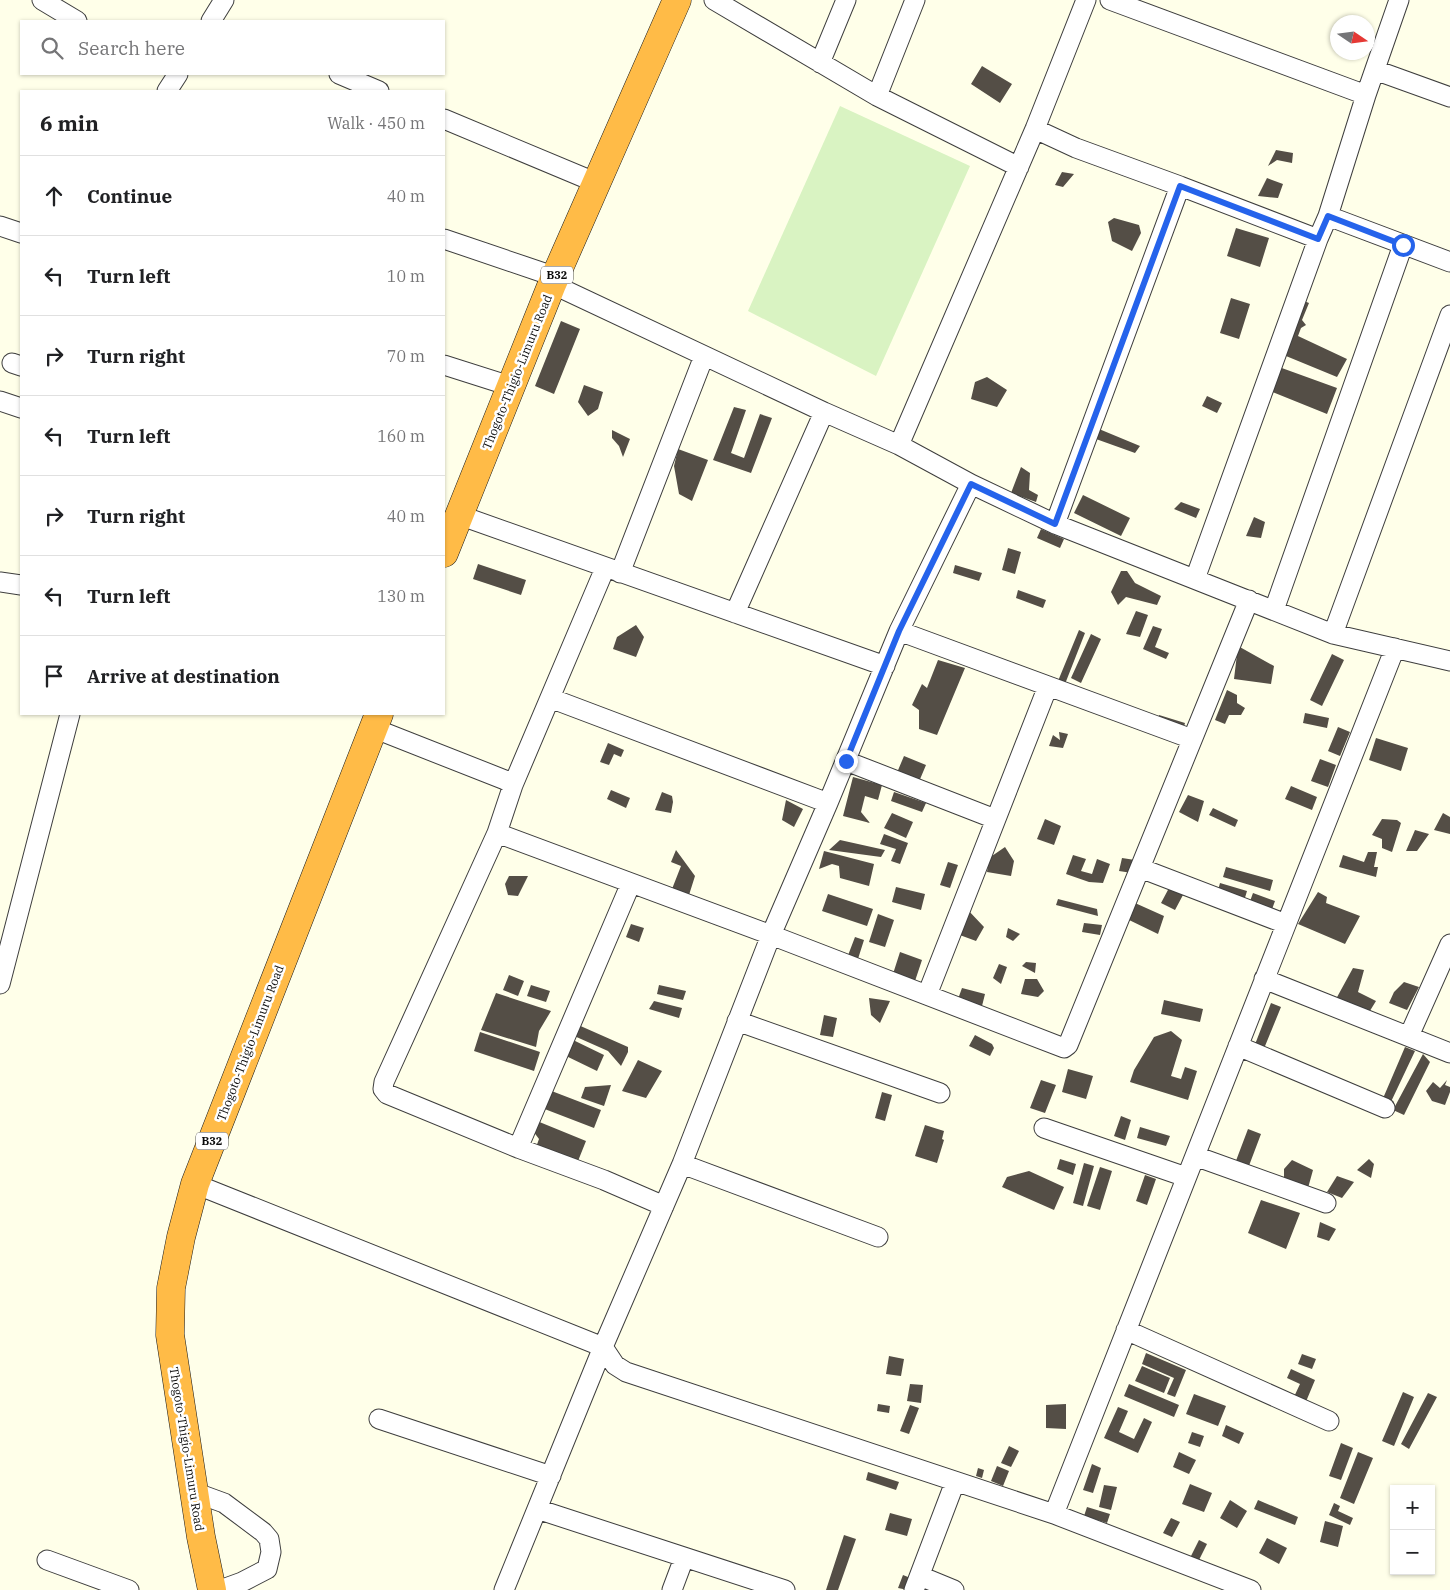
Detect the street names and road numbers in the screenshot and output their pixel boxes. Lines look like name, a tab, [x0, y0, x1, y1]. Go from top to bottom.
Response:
road number: B32	[541, 266, 573, 284]
street label: Thogoto-Thigio-Limuru Road	[479, 292, 555, 452]
street label: Thogoto-Thigio-Limuru Road	[213, 963, 287, 1123]
road number: B32	[196, 1132, 228, 1150]
street label: Thogoto-Thigio-Limuru Road	[167, 1366, 207, 1532]

